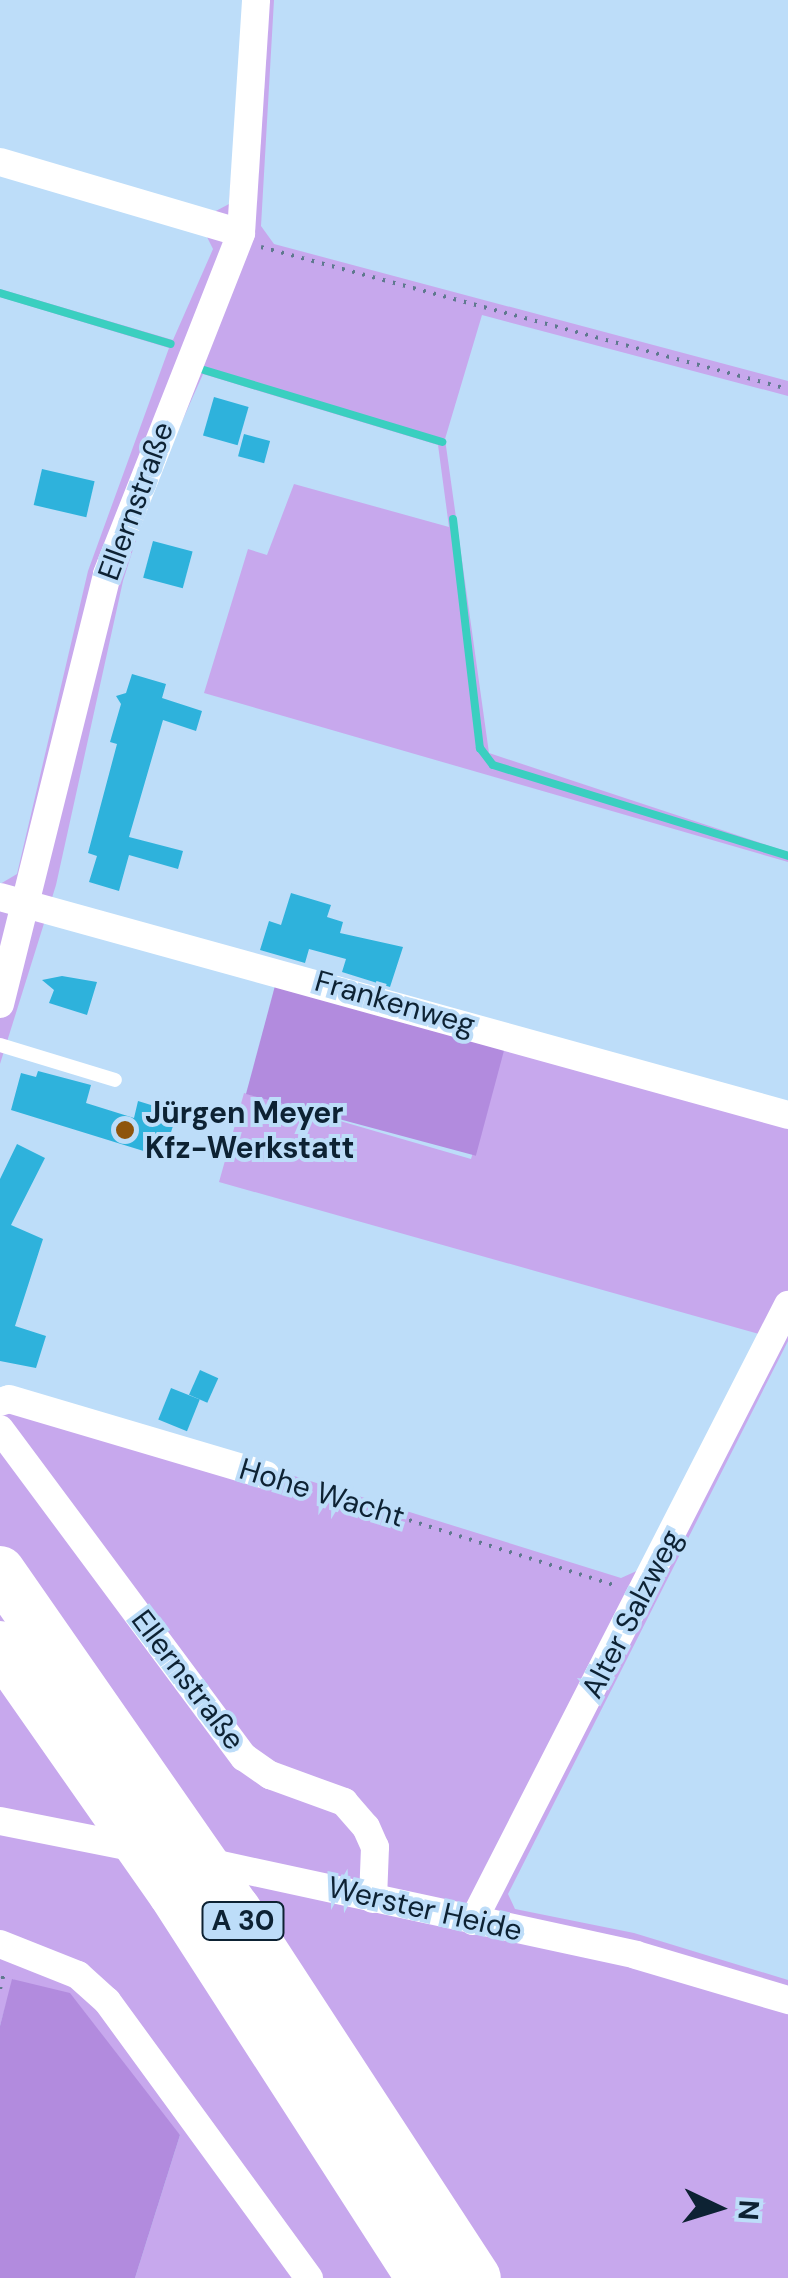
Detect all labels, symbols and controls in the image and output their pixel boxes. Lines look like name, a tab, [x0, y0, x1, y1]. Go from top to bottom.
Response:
street label: Ellernstraße	[91, 417, 181, 585]
street label: Frankenweg	[311, 963, 479, 1043]
place label: Jürgen Meyer Kfz-Werkstatt	[145, 1095, 354, 1166]
marker: Jürgen Meyer Kfz-Werkstatt	[114, 1119, 136, 1141]
street label: Hohe Wacht	[235, 1451, 409, 1535]
street label: Alter Salzweg	[574, 1524, 690, 1704]
street label: Ellernstraße	[124, 1603, 252, 1757]
street label: Werster Heide	[324, 1869, 526, 1949]
road number: A 30	[200, 1898, 286, 1944]
north arrow	[668, 2158, 768, 2258]
text: N	[729, 2199, 768, 2222]

